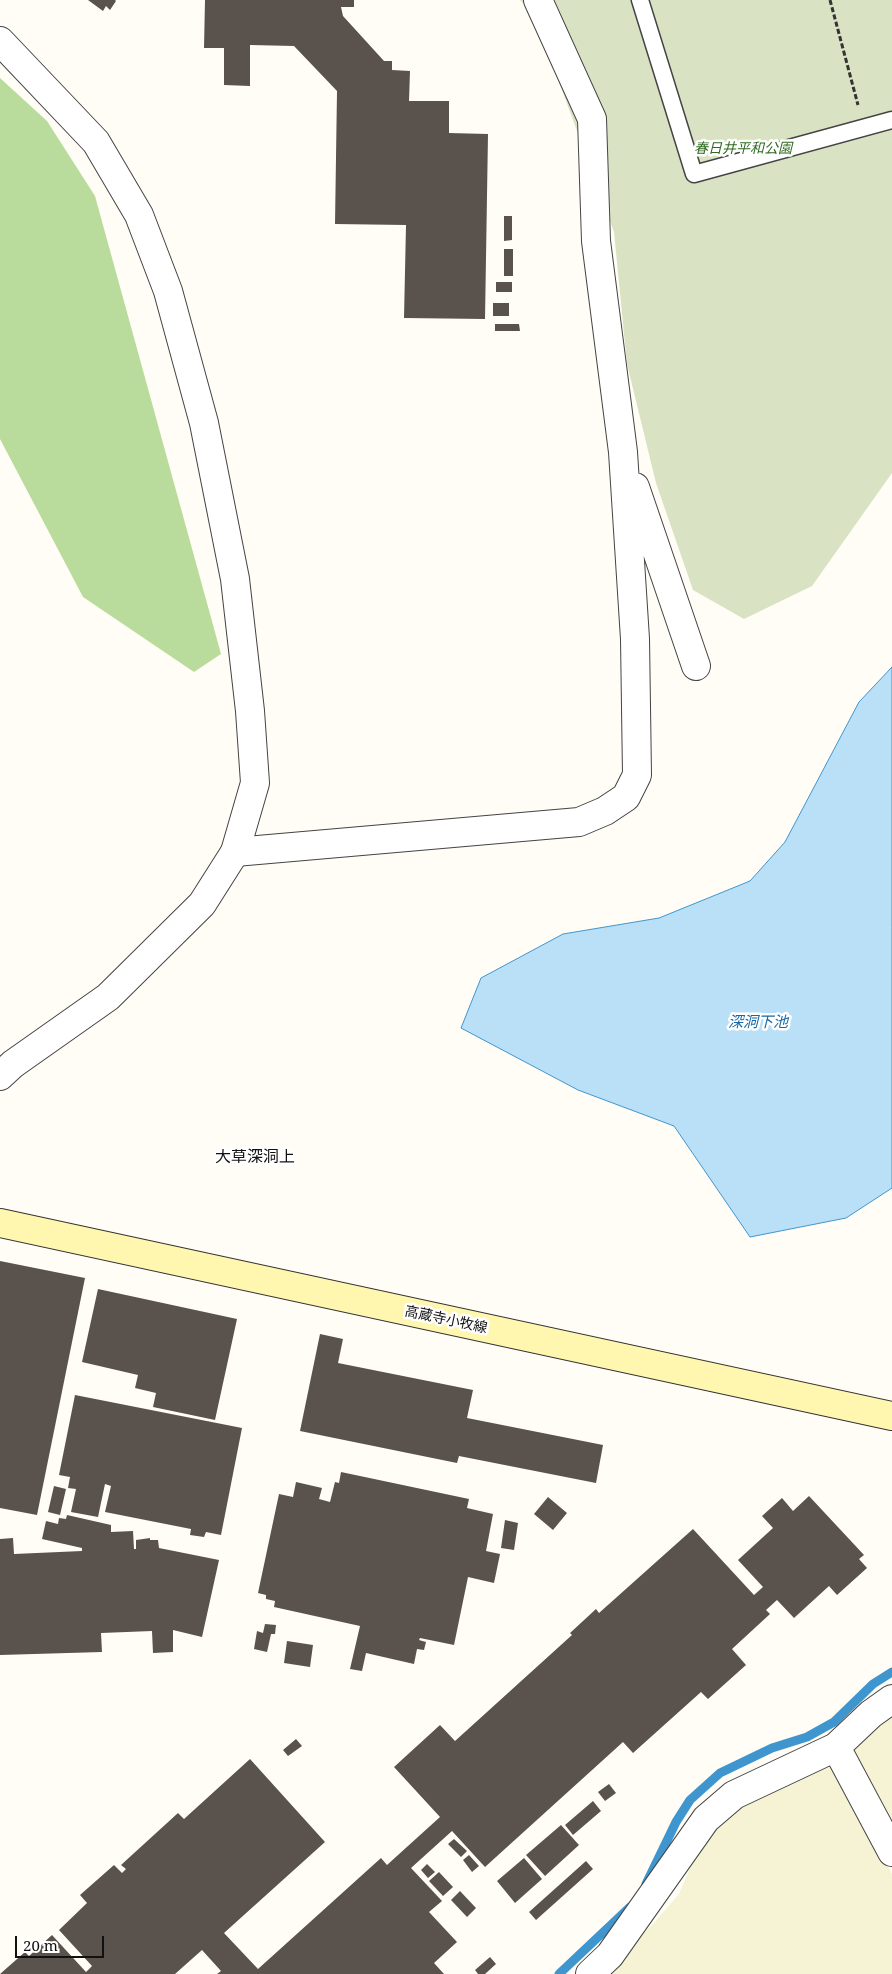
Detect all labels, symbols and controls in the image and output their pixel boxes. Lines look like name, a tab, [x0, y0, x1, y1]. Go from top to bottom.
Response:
park label: 春日井平和公園	[694, 141, 792, 157]
water label: 深洞下池	[728, 1014, 788, 1032]
district label: 大草深洞上	[215, 1147, 295, 1167]
street label: 高蔵寺小牧線	[403, 1303, 489, 1337]
scale bar	[18, 1926, 106, 1958]
text: 20 m	[23, 1935, 58, 1955]

